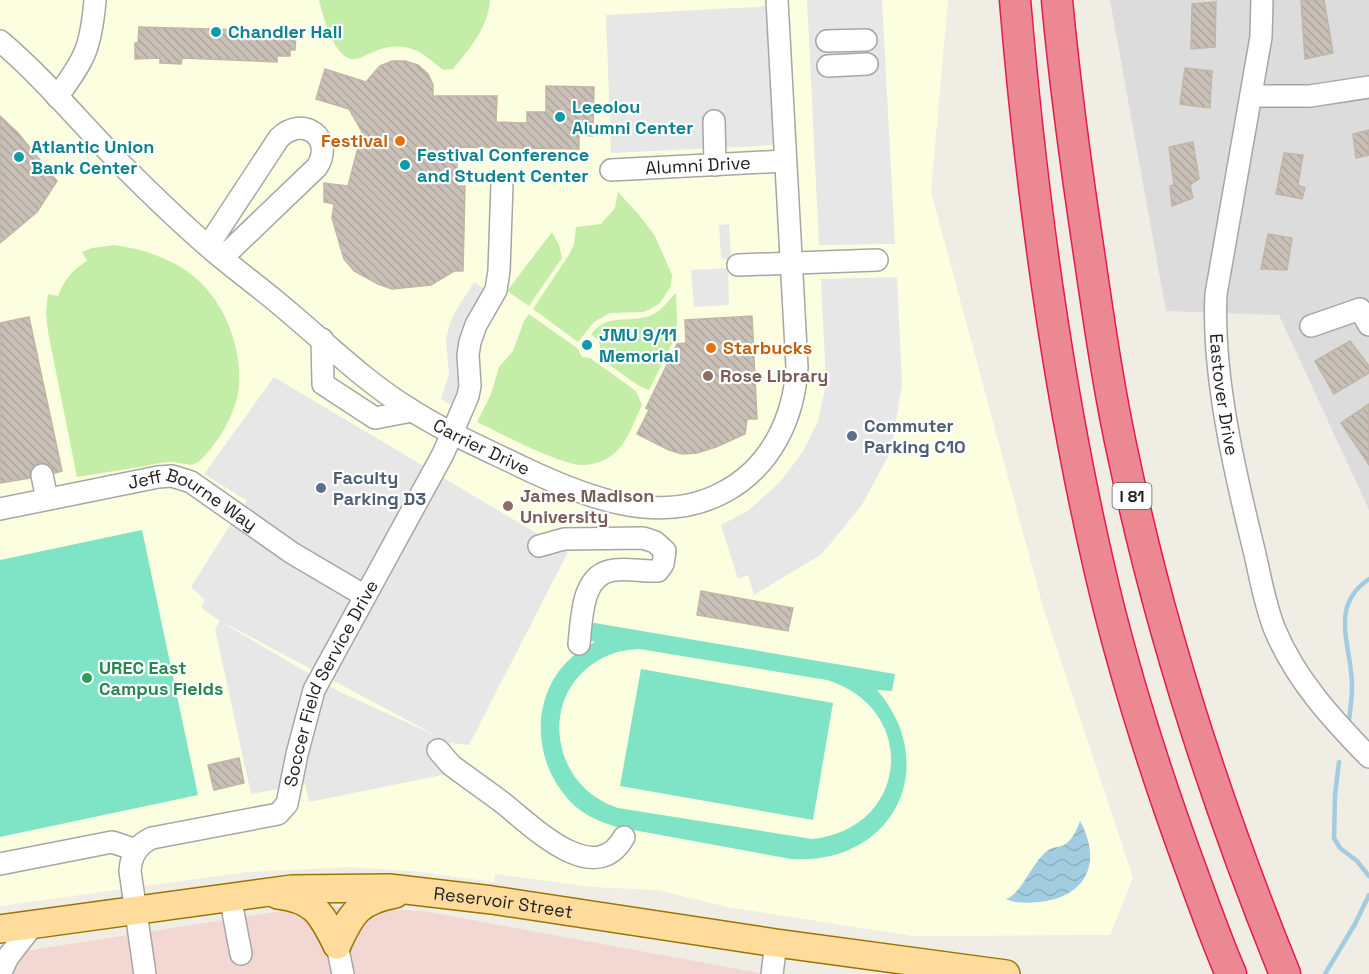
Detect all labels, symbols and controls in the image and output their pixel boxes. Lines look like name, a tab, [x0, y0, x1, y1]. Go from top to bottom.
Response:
place label: Chandler Hall	[228, 20, 342, 43]
marker: Chandler Hall	[209, 25, 223, 39]
place label: Leeolou Alumni Center	[572, 95, 693, 139]
marker: Leeolou Alumni Center	[553, 110, 567, 124]
place label: Festival	[321, 129, 388, 152]
marker: Festival	[393, 134, 407, 148]
place label: Atlantic Union Bank Center	[31, 135, 154, 179]
place label: Festival Conference and Student Center	[417, 143, 589, 187]
marker: Atlantic Union Bank Center	[12, 150, 26, 164]
street label: Alumni Drive	[645, 151, 751, 179]
marker: Festival Conference and Student Center	[398, 158, 412, 172]
place label: JMU 9/11 Memorial	[599, 323, 679, 367]
street label: Eastover Drive	[1205, 333, 1244, 458]
place label: Starbucks	[723, 336, 812, 359]
marker: JMU 9/11 Memorial	[580, 338, 594, 352]
marker: Starbucks	[704, 341, 718, 355]
place label: Rose Library	[720, 364, 828, 387]
marker: Rose Library	[701, 369, 715, 383]
street label: Carrier Drive	[429, 413, 534, 480]
place label: Commuter Parking C10	[864, 414, 966, 458]
marker: Commuter Parking C10	[845, 429, 859, 443]
street label: Jeff Bourne Way	[126, 463, 262, 536]
place label: Faculty Parking D3	[333, 466, 426, 510]
marker: Faculty Parking D3	[314, 481, 328, 495]
road number: I 81	[1112, 483, 1152, 509]
place label: James Madison University	[520, 484, 654, 528]
marker: James Madison University	[501, 499, 515, 513]
street label: Soccer Field Service Drive	[279, 576, 383, 789]
place label: UREC East Campus Fields	[99, 656, 223, 700]
marker: UREC East Campus Fields	[80, 671, 94, 685]
street label: Reservoir Street	[433, 881, 575, 923]

